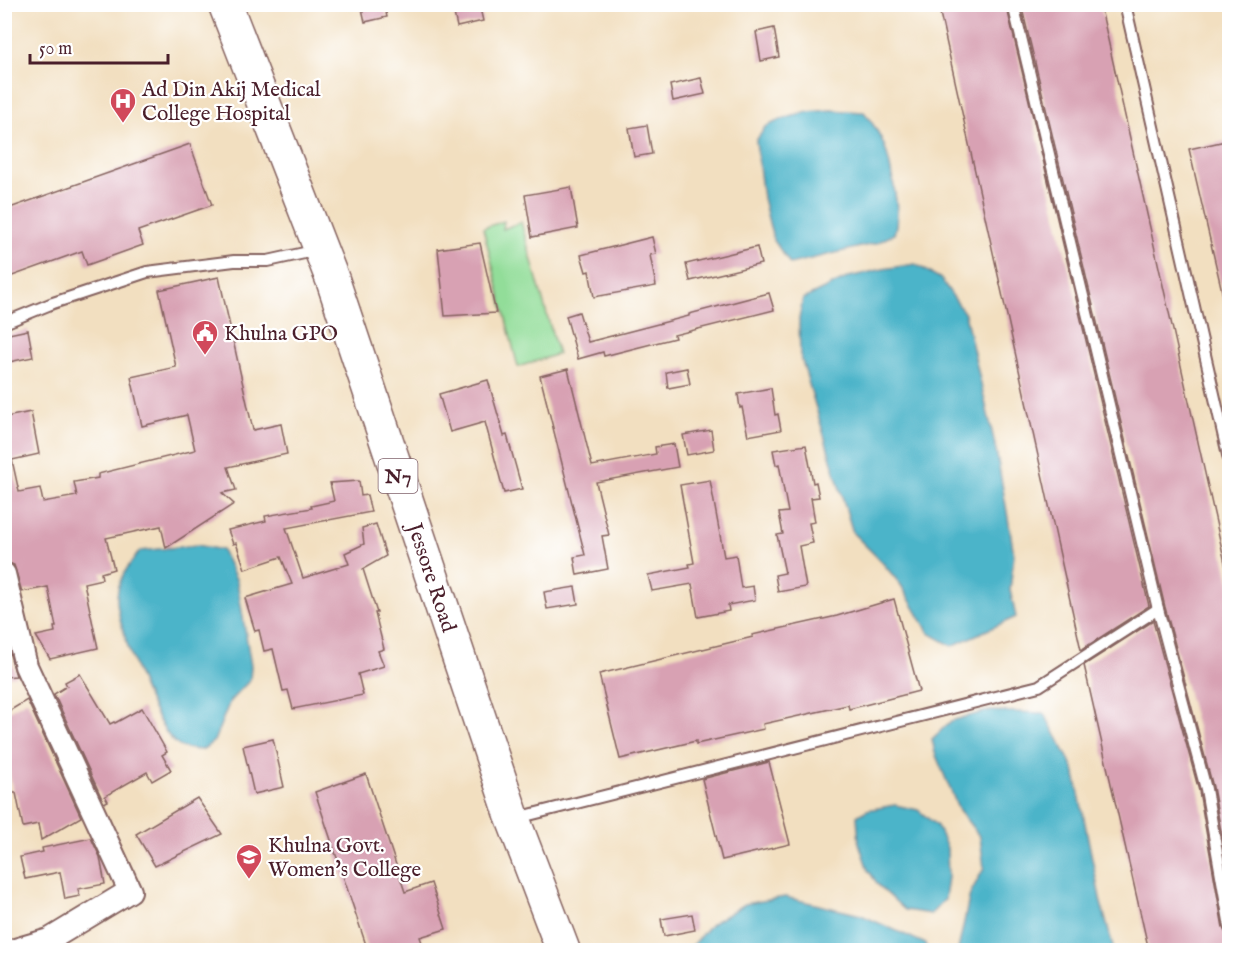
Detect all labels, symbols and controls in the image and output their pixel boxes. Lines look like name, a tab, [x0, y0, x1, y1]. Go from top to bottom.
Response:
scale bar	[30, 27, 168, 65]
text: 50 m	[39, 38, 72, 61]
place label: Ad Din Akij Medical College Hospital	[141, 77, 321, 128]
hospital icon: Ad Din Akij Medical College Hospital	[108, 86, 138, 124]
public building icon: Khulna GPO	[190, 318, 220, 356]
place label: Khulna GPO	[224, 321, 338, 348]
road number: N7	[378, 459, 418, 493]
street label: Jessore Road	[399, 518, 462, 637]
place label: Khulna Govt. Women's College	[268, 833, 422, 884]
school or university icon: Khulna Govt. Women's College	[234, 842, 264, 880]

